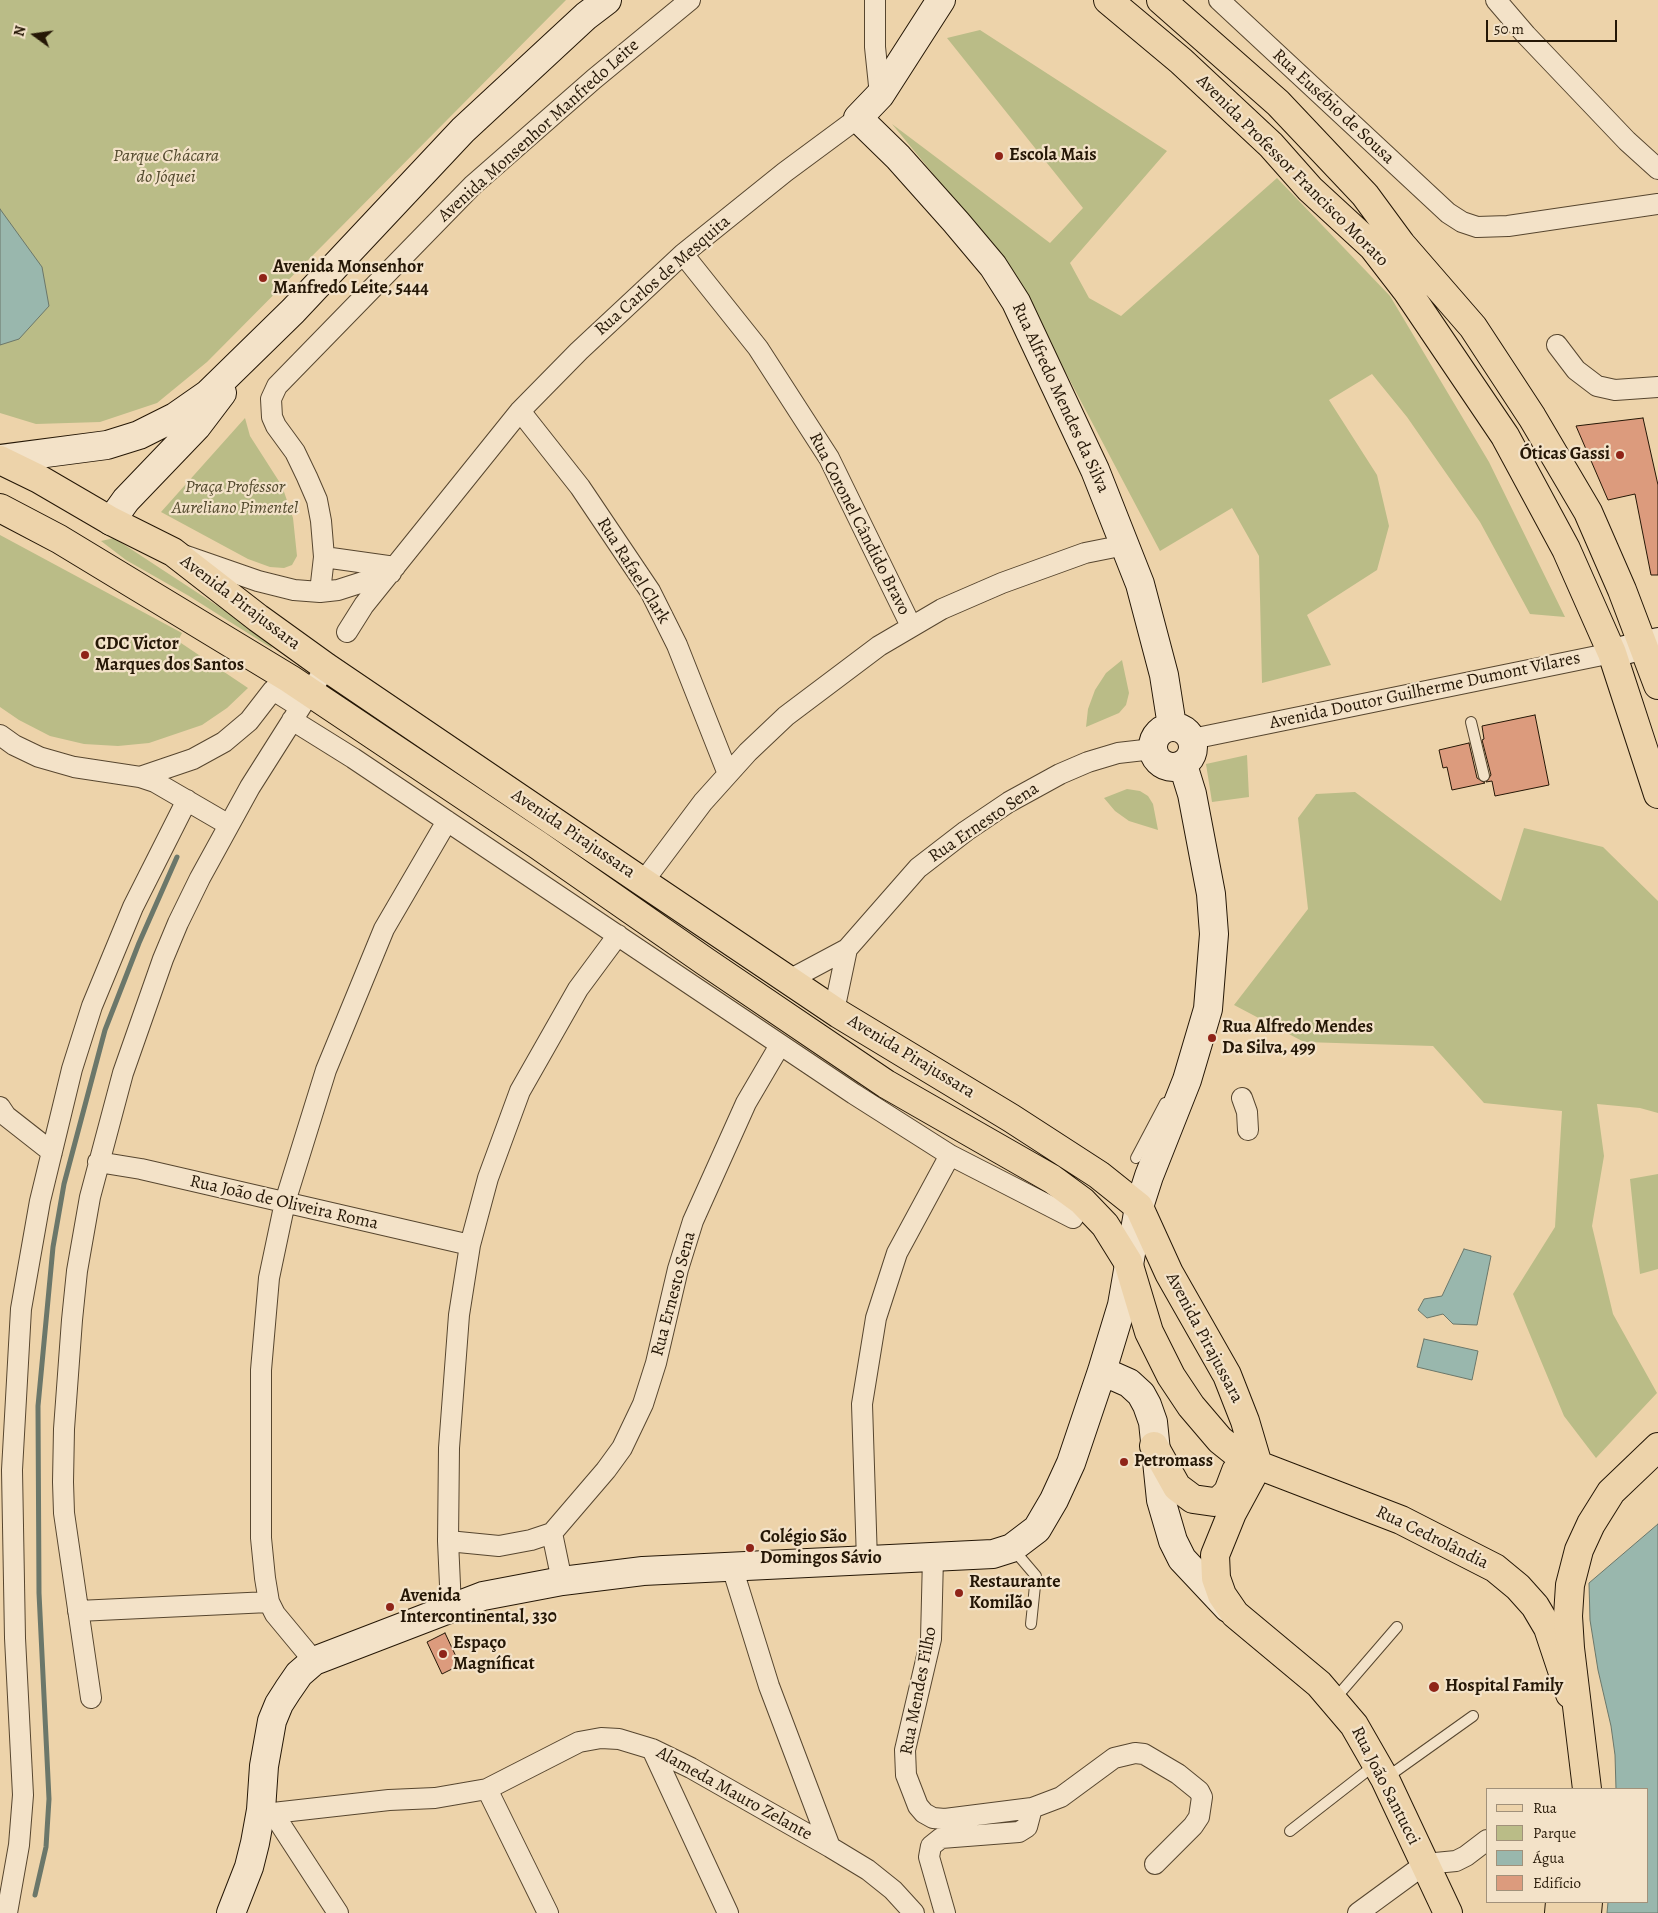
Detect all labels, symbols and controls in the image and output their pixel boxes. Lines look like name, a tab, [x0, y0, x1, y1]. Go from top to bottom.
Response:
north arrow	[10, 10, 60, 60]
scale bar	[1488, 10, 1619, 42]
text: 50 m	[1494, 19, 1524, 39]
text: N	[10, 24, 30, 39]
street label: Avenida Monsenhor Manfredo Leite	[434, 35, 644, 227]
street label: Rua Eusébio de Sousa	[1267, 45, 1399, 169]
street label: Avenida Professor Francisco Morato	[1191, 70, 1393, 272]
place label: Escola Mais	[1009, 145, 1097, 167]
park label: Parque Chácara do Jóquei	[113, 146, 219, 188]
marker: Escola Mais	[993, 150, 1005, 162]
street label: Rua Carlos de Mesquita	[591, 211, 735, 341]
place label: Avenida Monsenhor Manfredo Leite, 5444	[273, 257, 429, 300]
marker: Avenida Monsenhor Manfredo Leite, 5444	[257, 272, 269, 284]
street label: Rua Alfredo Mendes da Silva	[1006, 299, 1114, 497]
street label: Rua Coronel Cândido Bravo	[804, 429, 914, 619]
place label: Óticas Gassi	[1520, 444, 1610, 466]
marker: Óticas Gassi	[1614, 449, 1626, 461]
park label: Praça Professor Aureliano Pimentel	[172, 477, 298, 520]
street label: Rua Rafael Clark	[592, 514, 674, 628]
street label: Avenida Pirajussara	[176, 551, 304, 655]
place label: CDC Victor Marques dos Santos	[95, 634, 244, 676]
street label: Avenida Doutor Guilherme Dumont Vilares	[1268, 647, 1582, 735]
marker: CDC Victor Marques dos Santos	[79, 649, 91, 661]
street label: Rua Ernesto Sena	[925, 778, 1043, 868]
street label: Avenida Pirajussara	[507, 785, 639, 883]
street label: Avenida Pirajussara	[843, 1011, 979, 1103]
place label: Rua Alfredo Mendes Da Silva, 499	[1222, 1017, 1373, 1060]
marker: Rua Alfredo Mendes Da Silva, 499	[1206, 1032, 1218, 1044]
street label: Rua João de Oliveira Roma	[188, 1171, 380, 1235]
street label: Rua Ernesto Sena	[647, 1229, 701, 1359]
street label: Avenida Pirajussara	[1161, 1269, 1247, 1407]
place label: Petromass	[1134, 1451, 1213, 1473]
marker: Petromass	[1118, 1456, 1130, 1468]
street label: Rua Cedrolândia	[1372, 1502, 1492, 1574]
place label: Colégio São Domingos Sávio	[760, 1527, 882, 1570]
marker: Colégio São Domingos Sávio	[744, 1542, 756, 1554]
place label: Restaurante Komilão	[969, 1572, 1060, 1615]
place label: Avenida Intercontinental, 330	[400, 1586, 557, 1628]
marker: Restaurante Komilão	[953, 1587, 965, 1599]
marker: Avenida Intercontinental, 330	[384, 1601, 396, 1613]
street label: Rua Mendes Filho	[896, 1625, 942, 1757]
place label: Espaço Magníficat	[453, 1633, 535, 1676]
marker: Espaço Magníficat	[437, 1648, 449, 1660]
place label: Hospital Family	[1445, 1676, 1563, 1698]
marker: Hospital Family	[1427, 1680, 1441, 1694]
street label: Rua João Santucci	[1346, 1723, 1424, 1849]
street label: Alameda Mauro Zelante	[652, 1742, 816, 1846]
legend	[1486, 1788, 1648, 1903]
text: Rua	[1533, 1798, 1557, 1818]
text: Parque	[1533, 1823, 1576, 1843]
text: Água	[1533, 1848, 1564, 1868]
text: Edifício	[1533, 1873, 1581, 1893]

